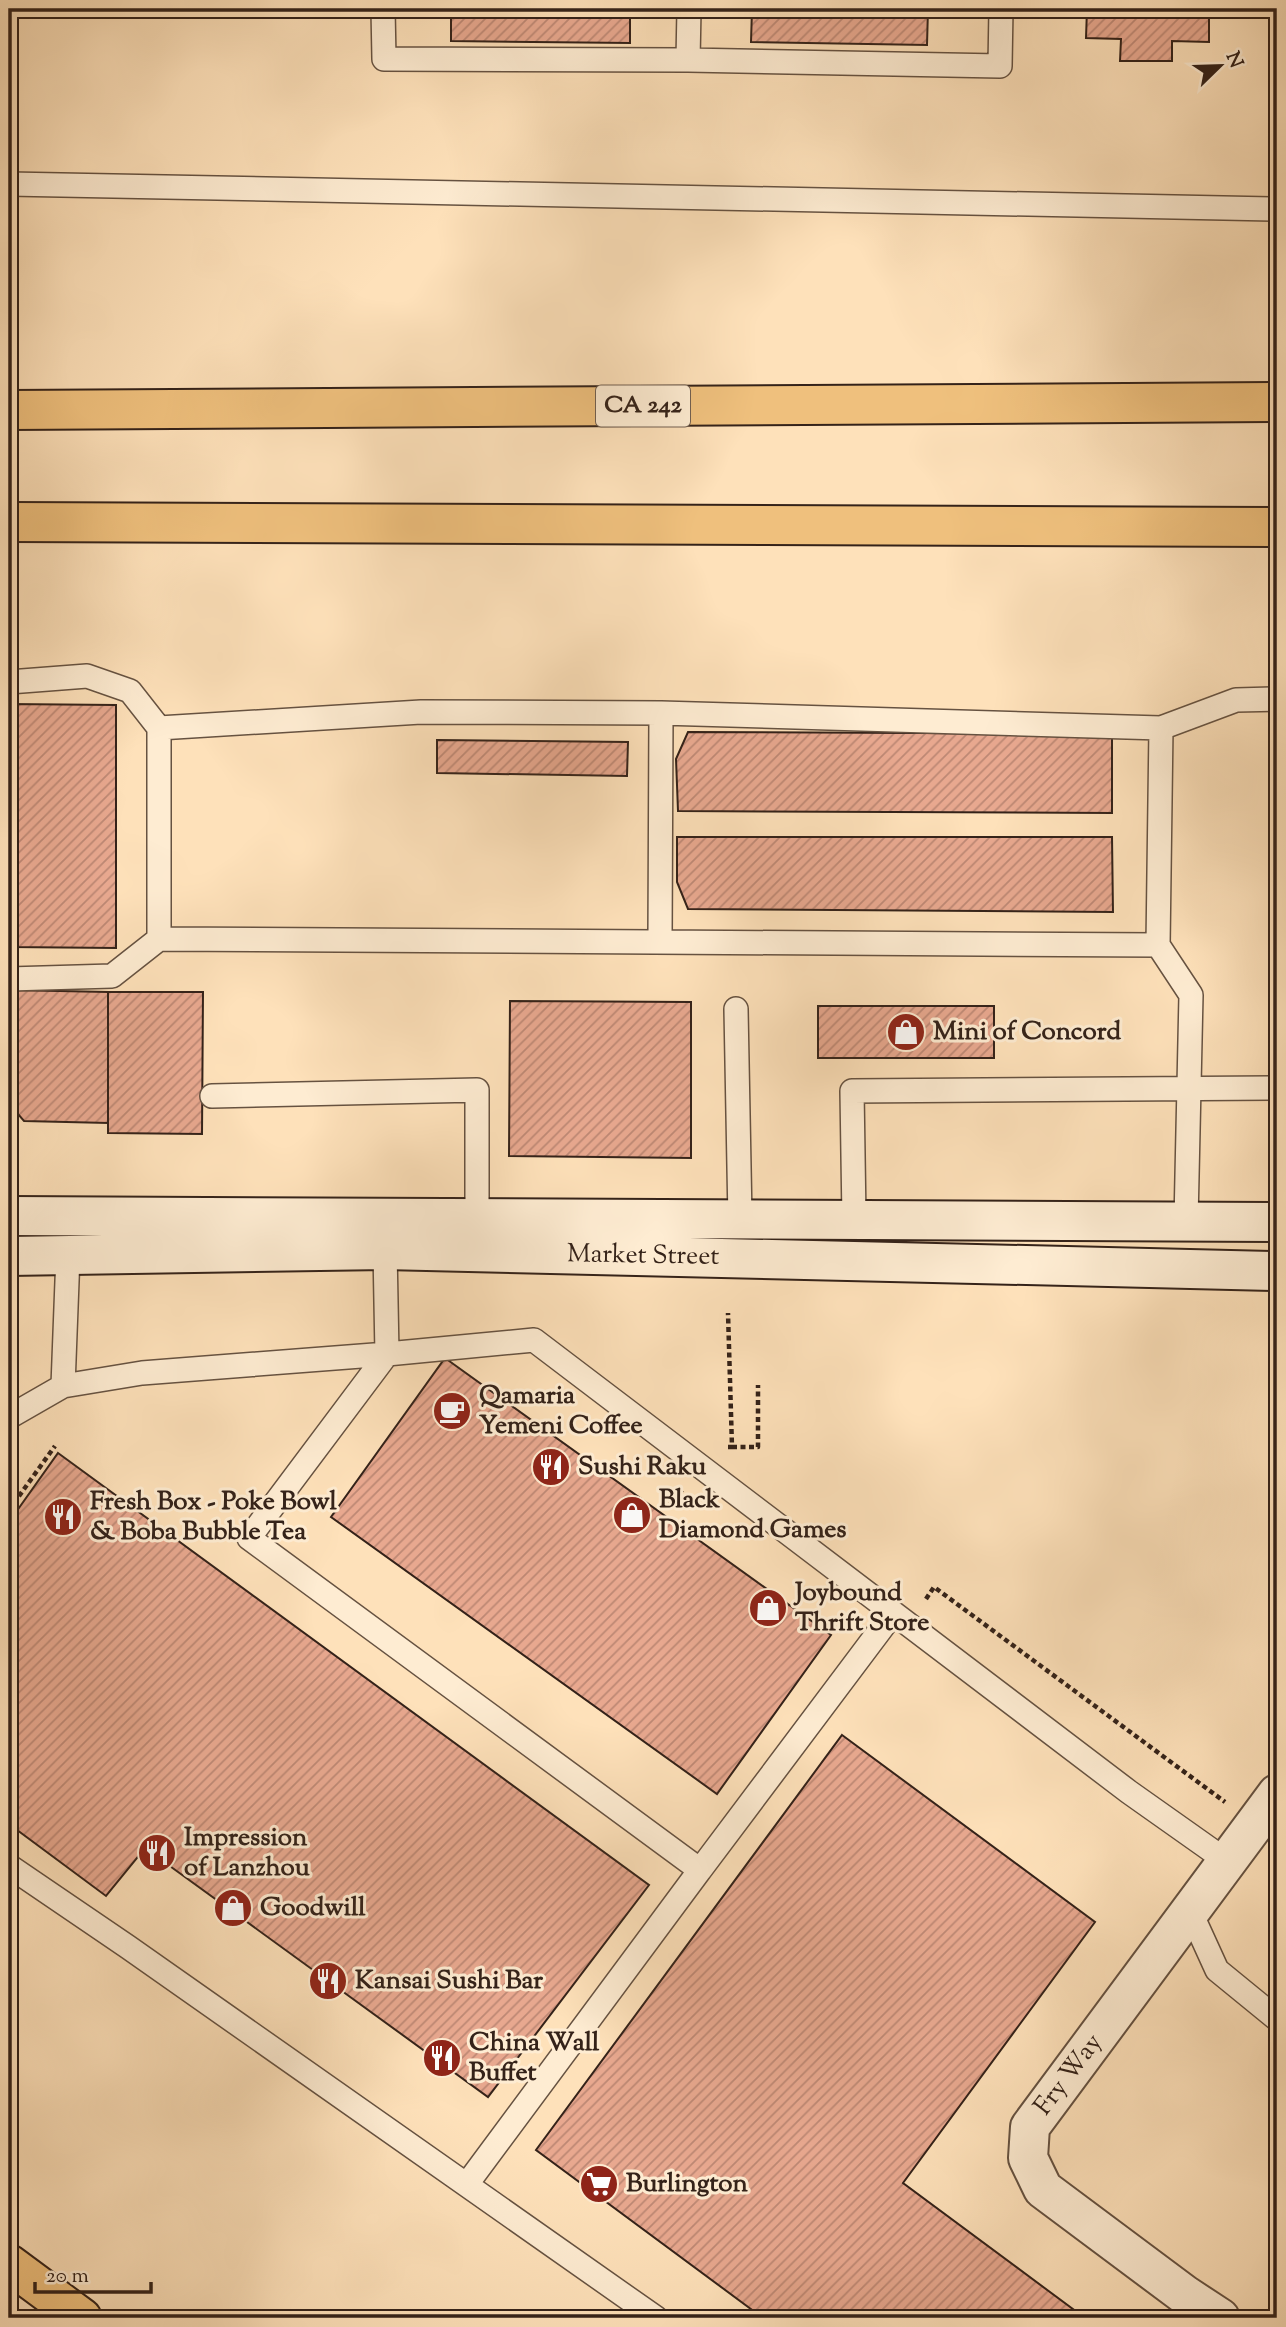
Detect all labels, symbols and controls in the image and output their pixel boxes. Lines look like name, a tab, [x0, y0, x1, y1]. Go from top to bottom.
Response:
north arrow	[1184, 32, 1254, 102]
text: N	[1218, 48, 1249, 73]
road number: CA 242	[596, 386, 690, 426]
shop icon: Mini of Concord	[885, 1011, 927, 1053]
place label: Mini of Concord	[933, 1014, 1122, 1051]
street label: Market Street	[567, 1236, 720, 1276]
place label: Qamaria Yemeni Coffee	[479, 1378, 643, 1445]
cafe icon: Qamaria Yemeni Coffee	[431, 1390, 473, 1432]
restaurant icon: Sushi Raku	[530, 1446, 572, 1488]
place label: Sushi Raku	[578, 1449, 706, 1486]
place label: Black Diamond Games	[659, 1482, 847, 1549]
place label: Fresh Box - Poke Bowl & Boba Bubble Tea	[90, 1484, 338, 1551]
shop icon: Black Diamond Games	[611, 1494, 653, 1536]
restaurant icon: Fresh Box - Poke Bowl & Boba Bubble Tea	[42, 1496, 84, 1538]
place label: Joybound Thrift Store	[793, 1575, 929, 1642]
shop icon: Joybound Thrift Store	[747, 1587, 789, 1629]
place label: Impression of Lanzhou	[184, 1820, 310, 1887]
restaurant icon: Impression of Lanzhou	[136, 1832, 178, 1874]
shop icon: Goodwill	[212, 1887, 254, 1929]
place label: Goodwill	[260, 1890, 366, 1927]
restaurant icon: Kansai Sushi Bar	[307, 1960, 349, 2002]
place label: Kansai Sushi Bar	[355, 1963, 543, 2000]
place label: China Wall Buffet	[469, 2025, 600, 2092]
street label: Fry Way	[1026, 2026, 1112, 2124]
restaurant icon: China Wall Buffet	[421, 2037, 463, 2079]
supermarket icon: Burlington	[578, 2163, 620, 2205]
place label: Burlington	[626, 2166, 749, 2203]
scale bar	[35, 2250, 150, 2294]
text: 20 m	[46, 2262, 89, 2292]

